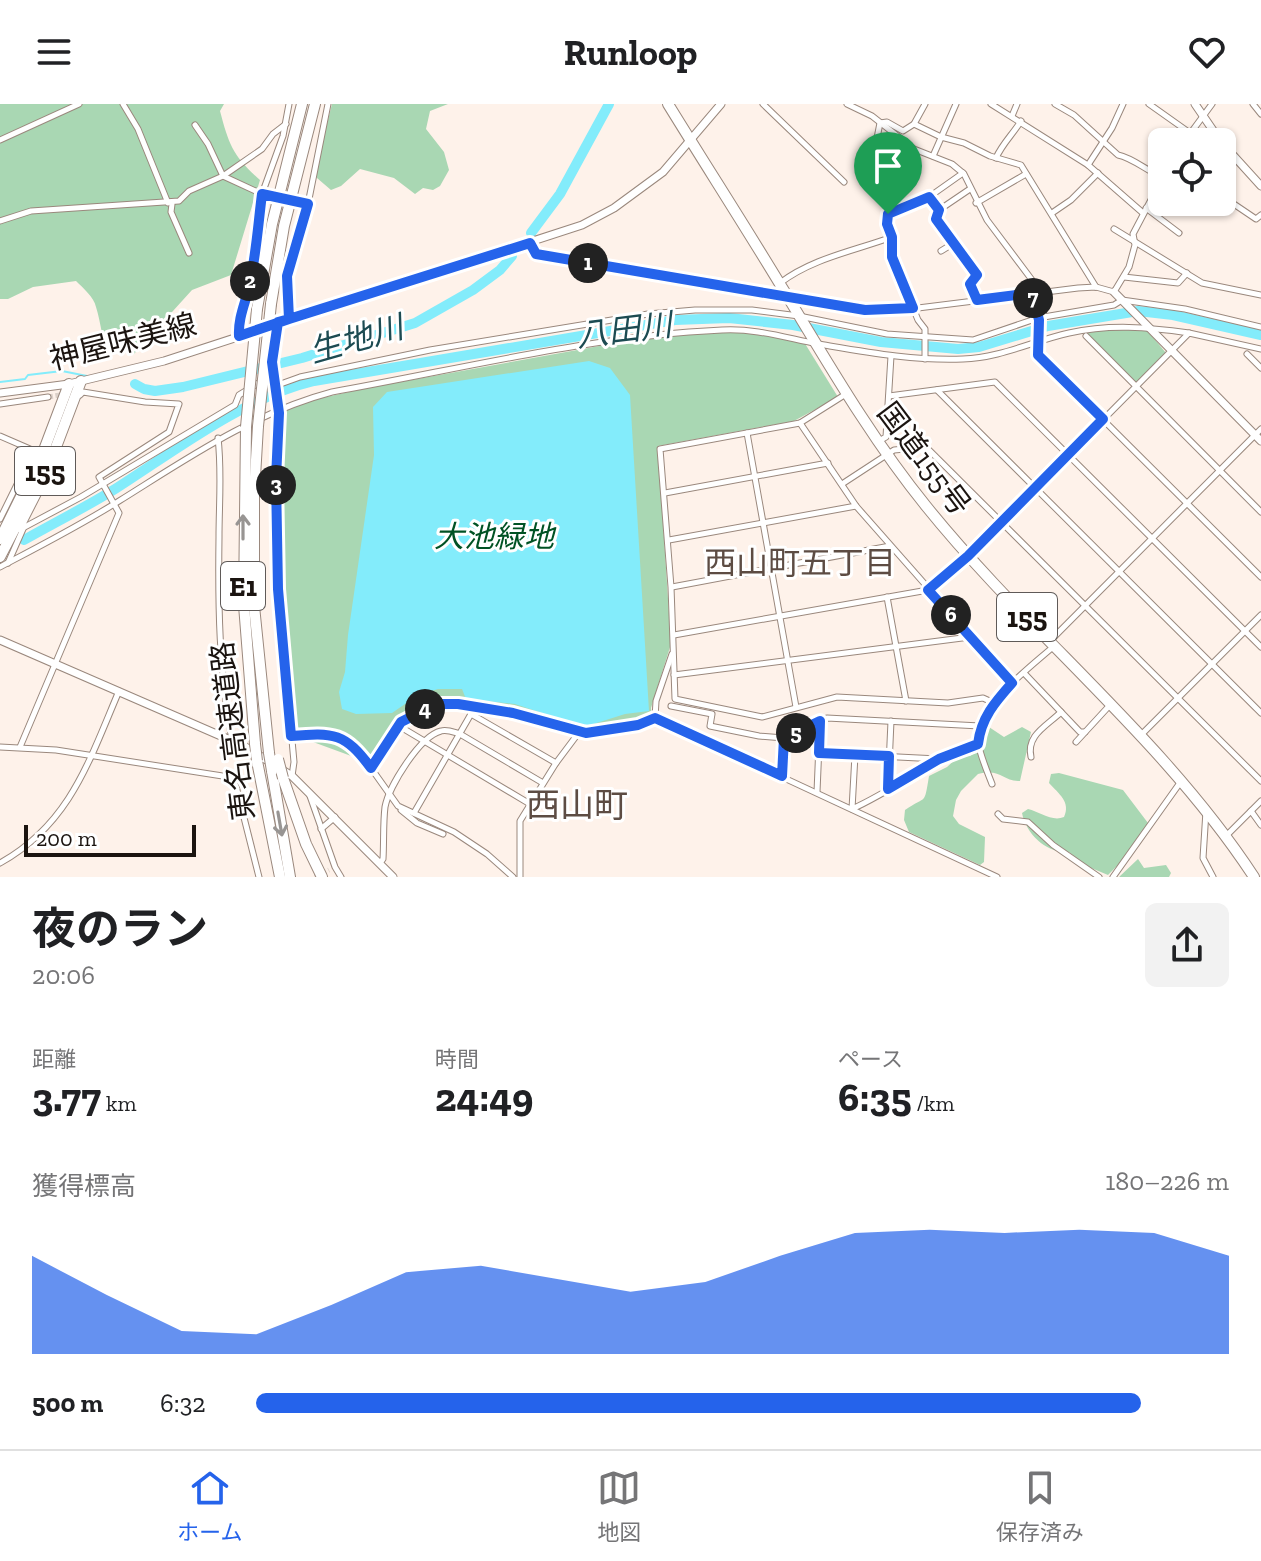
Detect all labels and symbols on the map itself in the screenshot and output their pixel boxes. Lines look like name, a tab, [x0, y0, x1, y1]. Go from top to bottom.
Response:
pin	[854, 132, 922, 214]
pin: 1	[568, 243, 608, 283]
pin: 2	[230, 261, 270, 301]
pin: 7	[1013, 278, 1053, 318]
water label: 八田川	[574, 305, 677, 355]
street label: 神屋味美線	[46, 306, 200, 378]
water label: 生地川	[305, 307, 410, 370]
street label: 国道155号	[870, 395, 978, 523]
road number: 155	[15, 447, 75, 495]
pin: 3	[256, 465, 296, 505]
one-way arrow	[235, 514, 251, 541]
park label: 大池緑地	[434, 519, 557, 555]
district label: 西山町五丁目	[704, 544, 896, 582]
road number: E1	[221, 562, 265, 610]
road number: 155	[997, 593, 1057, 641]
pin: 6	[931, 595, 971, 635]
street label: 東名高速道路	[204, 639, 262, 823]
pin: 4	[405, 689, 445, 729]
pin: 5	[776, 713, 816, 753]
district label: 西山町	[526, 785, 628, 826]
one-way arrow	[273, 811, 288, 836]
scale bar	[24, 821, 196, 857]

